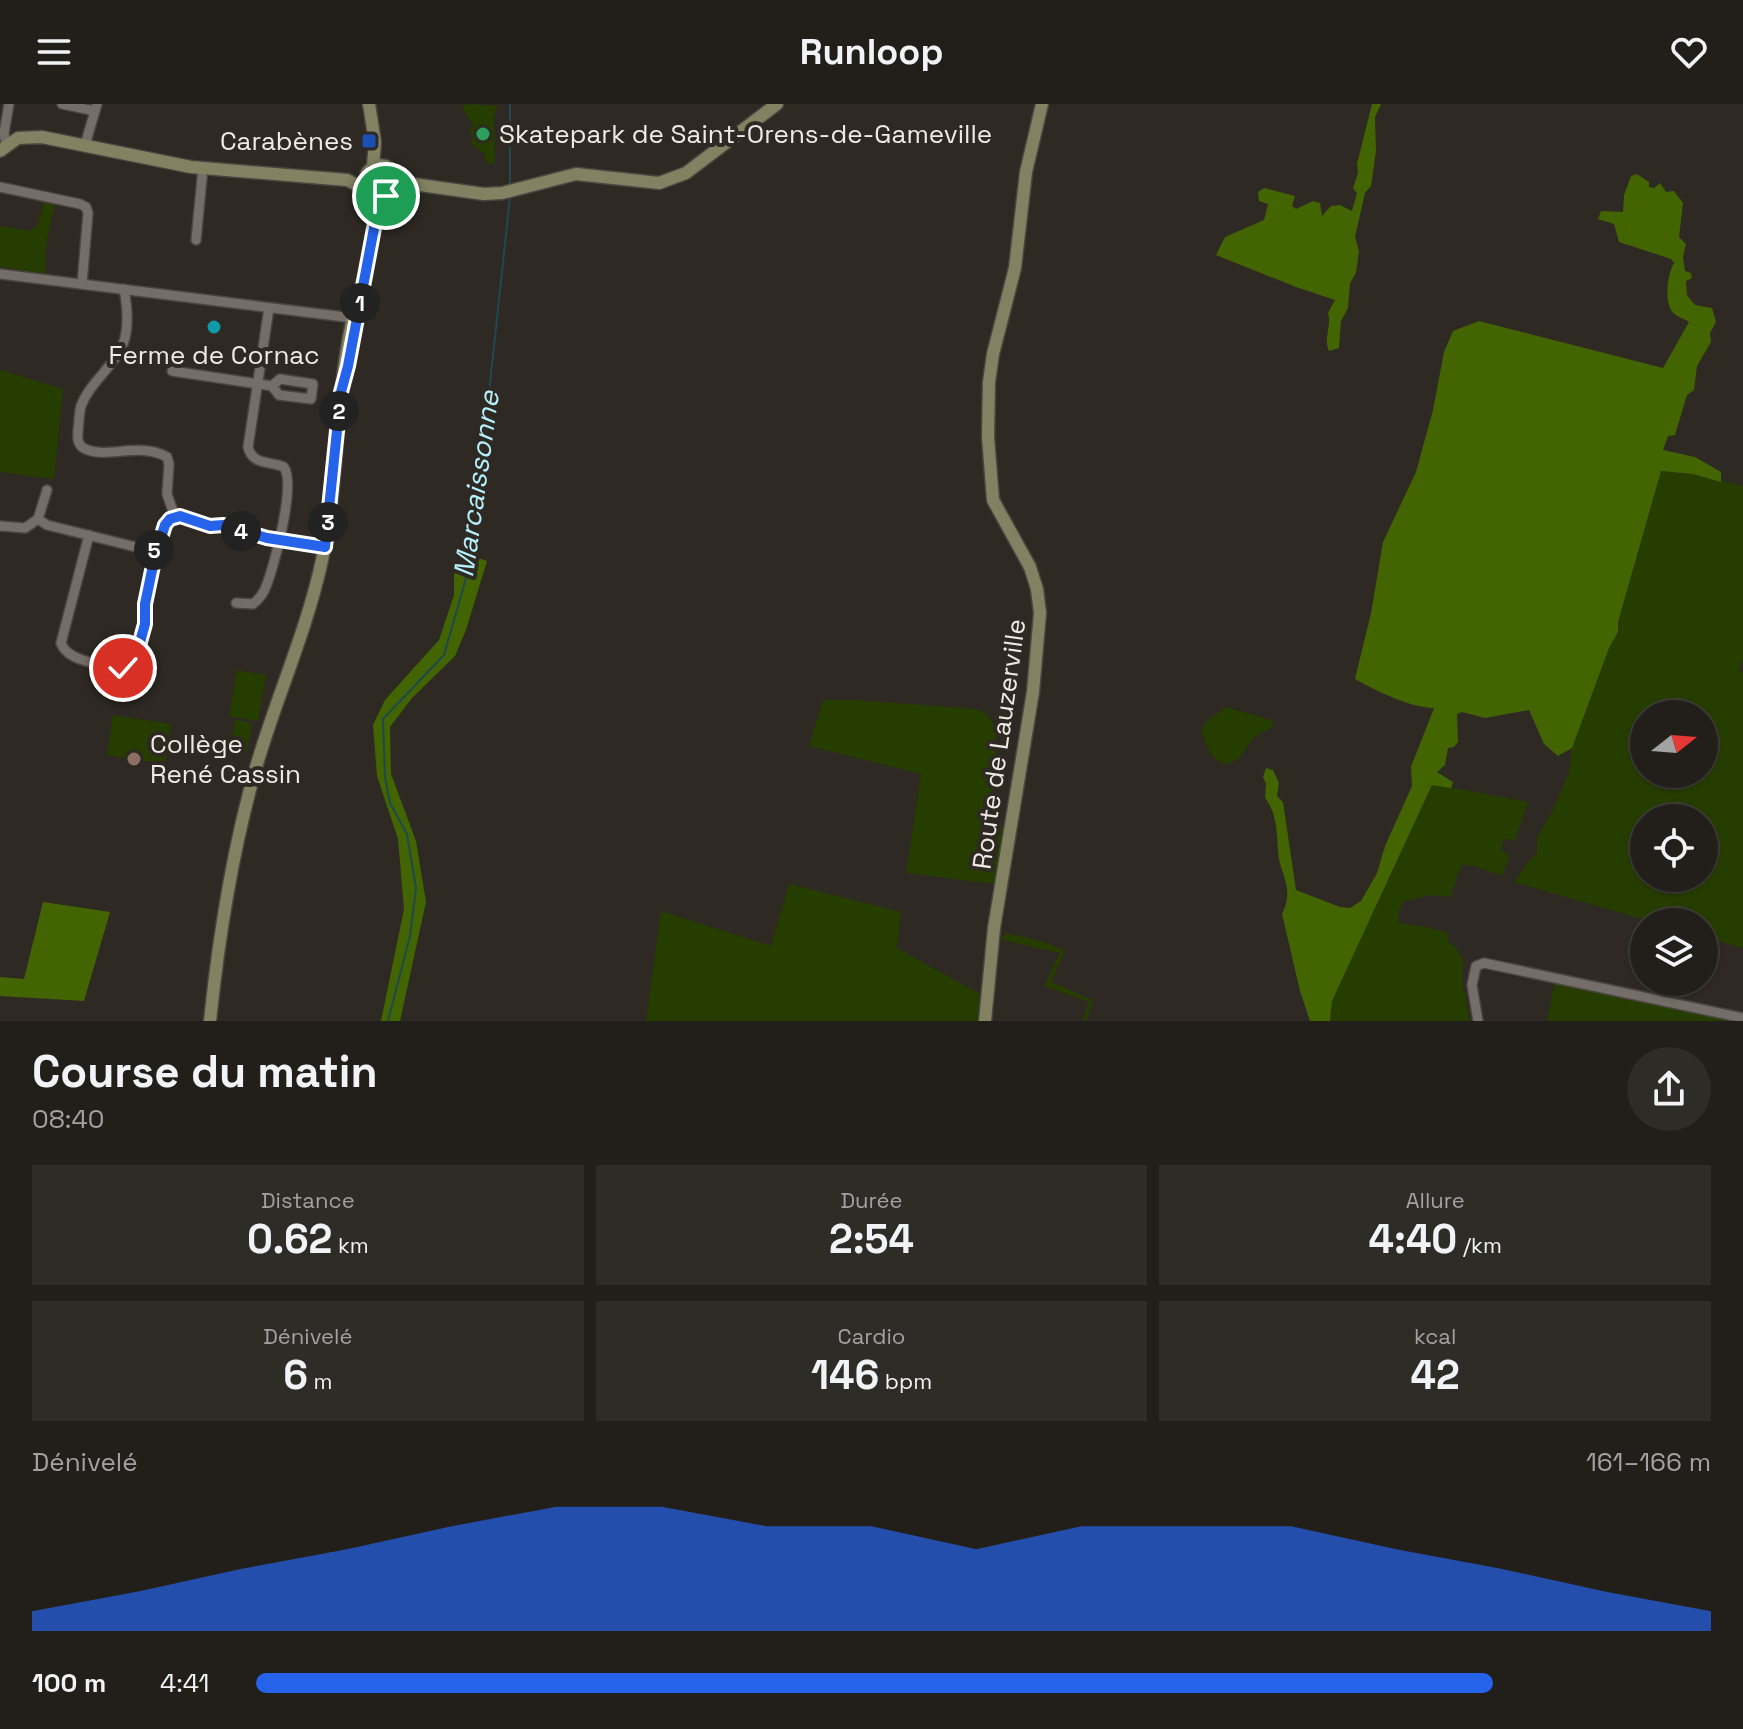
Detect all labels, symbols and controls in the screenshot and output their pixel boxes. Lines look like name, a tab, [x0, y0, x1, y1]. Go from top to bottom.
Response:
text: Runloop	[800, 29, 943, 75]
icon: menu	[32, 30, 76, 74]
icon: heart	[1667, 30, 1711, 74]
place label: Skatepark de Saint-Orens-de-Gameville	[499, 117, 992, 151]
place label: Carabènes	[220, 124, 353, 158]
marker: Skatepark de Saint-Orens-de-Gameville	[474, 125, 492, 143]
marker: Carabènes	[360, 132, 378, 150]
pin	[352, 162, 420, 230]
icon: arrive	[364, 174, 408, 218]
pin: 1	[340, 283, 380, 323]
text: 1	[355, 289, 365, 317]
marker: Ferme de Cornac	[205, 318, 223, 336]
place label: Ferme de Cornac	[109, 338, 319, 372]
water label: Marcaissonne	[445, 387, 507, 579]
pin: 2	[319, 391, 359, 431]
text: 2	[332, 397, 346, 425]
pin: 3	[308, 502, 348, 542]
text: 3	[321, 508, 335, 536]
pin: 4	[221, 511, 261, 551]
text: 4	[234, 517, 248, 545]
pin: 5	[134, 530, 174, 570]
text: 5	[147, 536, 161, 564]
street label: Route de Lauzerville	[965, 617, 1033, 871]
pin	[89, 634, 157, 702]
icon: check	[101, 646, 145, 690]
north arrow	[1630, 700, 1718, 788]
map controls	[1630, 700, 1718, 996]
place label: Collège René Cassin	[150, 727, 301, 791]
marker: Collège René Cassin	[125, 750, 143, 768]
button: locate	[1630, 804, 1718, 892]
button: layers	[1630, 908, 1718, 996]
text: Course du matin	[32, 1044, 378, 1100]
button: share	[1627, 1047, 1711, 1131]
text: 08:40	[32, 1102, 104, 1136]
text: Distance	[261, 1186, 355, 1214]
text: Durée	[840, 1186, 902, 1214]
text: Allure	[1406, 1186, 1465, 1214]
text: 0.62	[247, 1214, 332, 1265]
text: 2:54	[829, 1214, 914, 1265]
text: 4:40	[1369, 1214, 1457, 1265]
text: km	[332, 1231, 369, 1259]
text: /km	[1457, 1231, 1502, 1259]
text: Dénivelé	[263, 1322, 353, 1350]
text: Cardio	[838, 1322, 905, 1350]
text: kcal	[1414, 1322, 1456, 1350]
text: 6	[283, 1350, 308, 1401]
text: 146	[811, 1350, 879, 1401]
text: 42	[1411, 1350, 1460, 1401]
text: m	[308, 1367, 332, 1395]
text: bpm	[879, 1367, 932, 1395]
text: Dénivelé	[32, 1445, 138, 1479]
text: 161–166 m	[1586, 1445, 1711, 1479]
text: 100 m	[32, 1666, 106, 1700]
text: 4:41	[160, 1666, 209, 1700]

